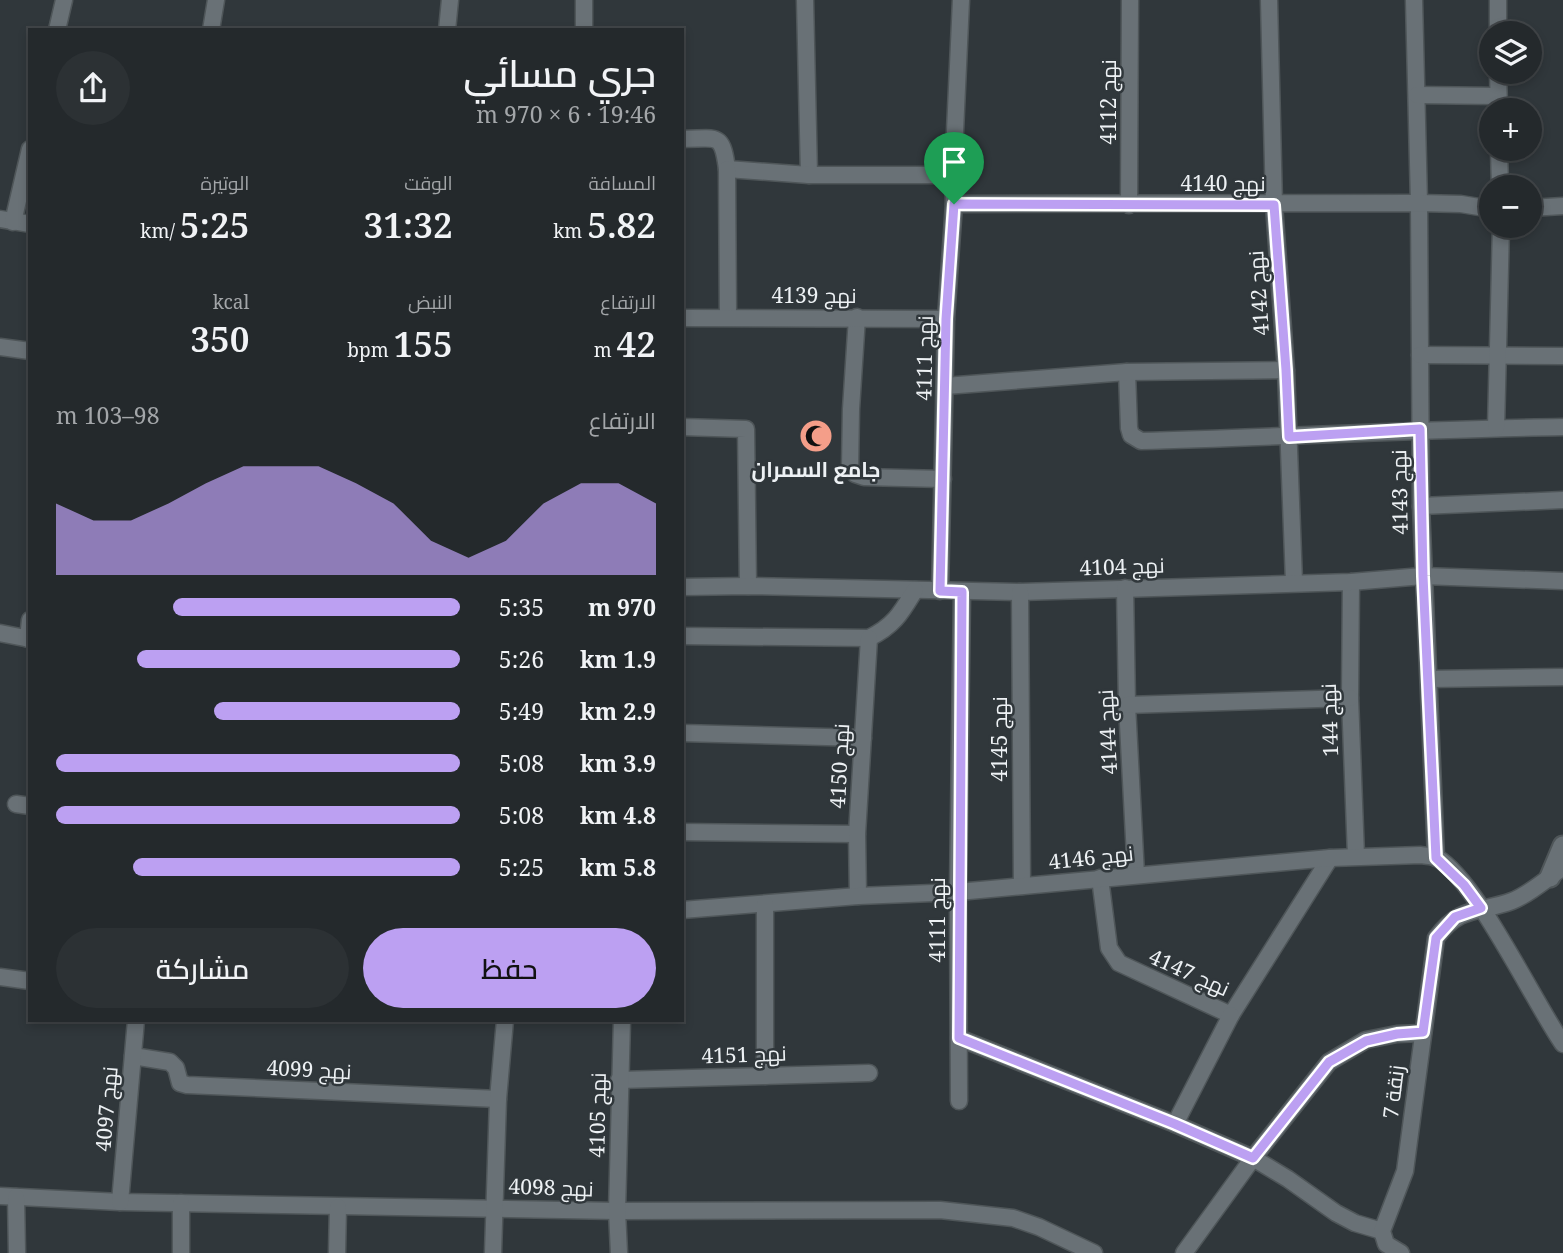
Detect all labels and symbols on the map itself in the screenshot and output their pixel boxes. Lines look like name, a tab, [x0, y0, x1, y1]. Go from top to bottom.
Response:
street label: نهج 4112	[1094, 59, 1123, 145]
pin	[924, 132, 984, 204]
street label: نهج 4140	[1180, 169, 1266, 198]
street label: نهج 4142	[1241, 250, 1276, 336]
street label: نهج 4139	[771, 281, 857, 310]
street label: نهج 4111	[909, 315, 940, 401]
mosque icon: جامع السمران	[797, 417, 835, 455]
street label: نهج 4143	[1384, 449, 1415, 535]
place label: جامع السمران	[751, 455, 881, 484]
street label: نهج 4104	[1079, 551, 1165, 582]
street label: نهج 144	[1314, 683, 1345, 757]
street label: نهج 4144	[1091, 689, 1124, 775]
street label: نهج 4145	[985, 696, 1014, 782]
street label: نهج 4150	[823, 723, 856, 809]
street label: نهج 4146	[1047, 839, 1135, 876]
street label: نهج 4111	[923, 877, 952, 963]
street label: نهج 4147	[1144, 942, 1234, 1003]
street label: نهج 4151	[701, 1039, 787, 1070]
street label: نهج 4099	[266, 1053, 352, 1086]
street label: زنقة 7	[1376, 1063, 1410, 1120]
street label: نهج 4097	[88, 1065, 125, 1153]
street label: نهج 4105	[582, 1072, 613, 1158]
street label: نهج 4098	[508, 1172, 594, 1203]

